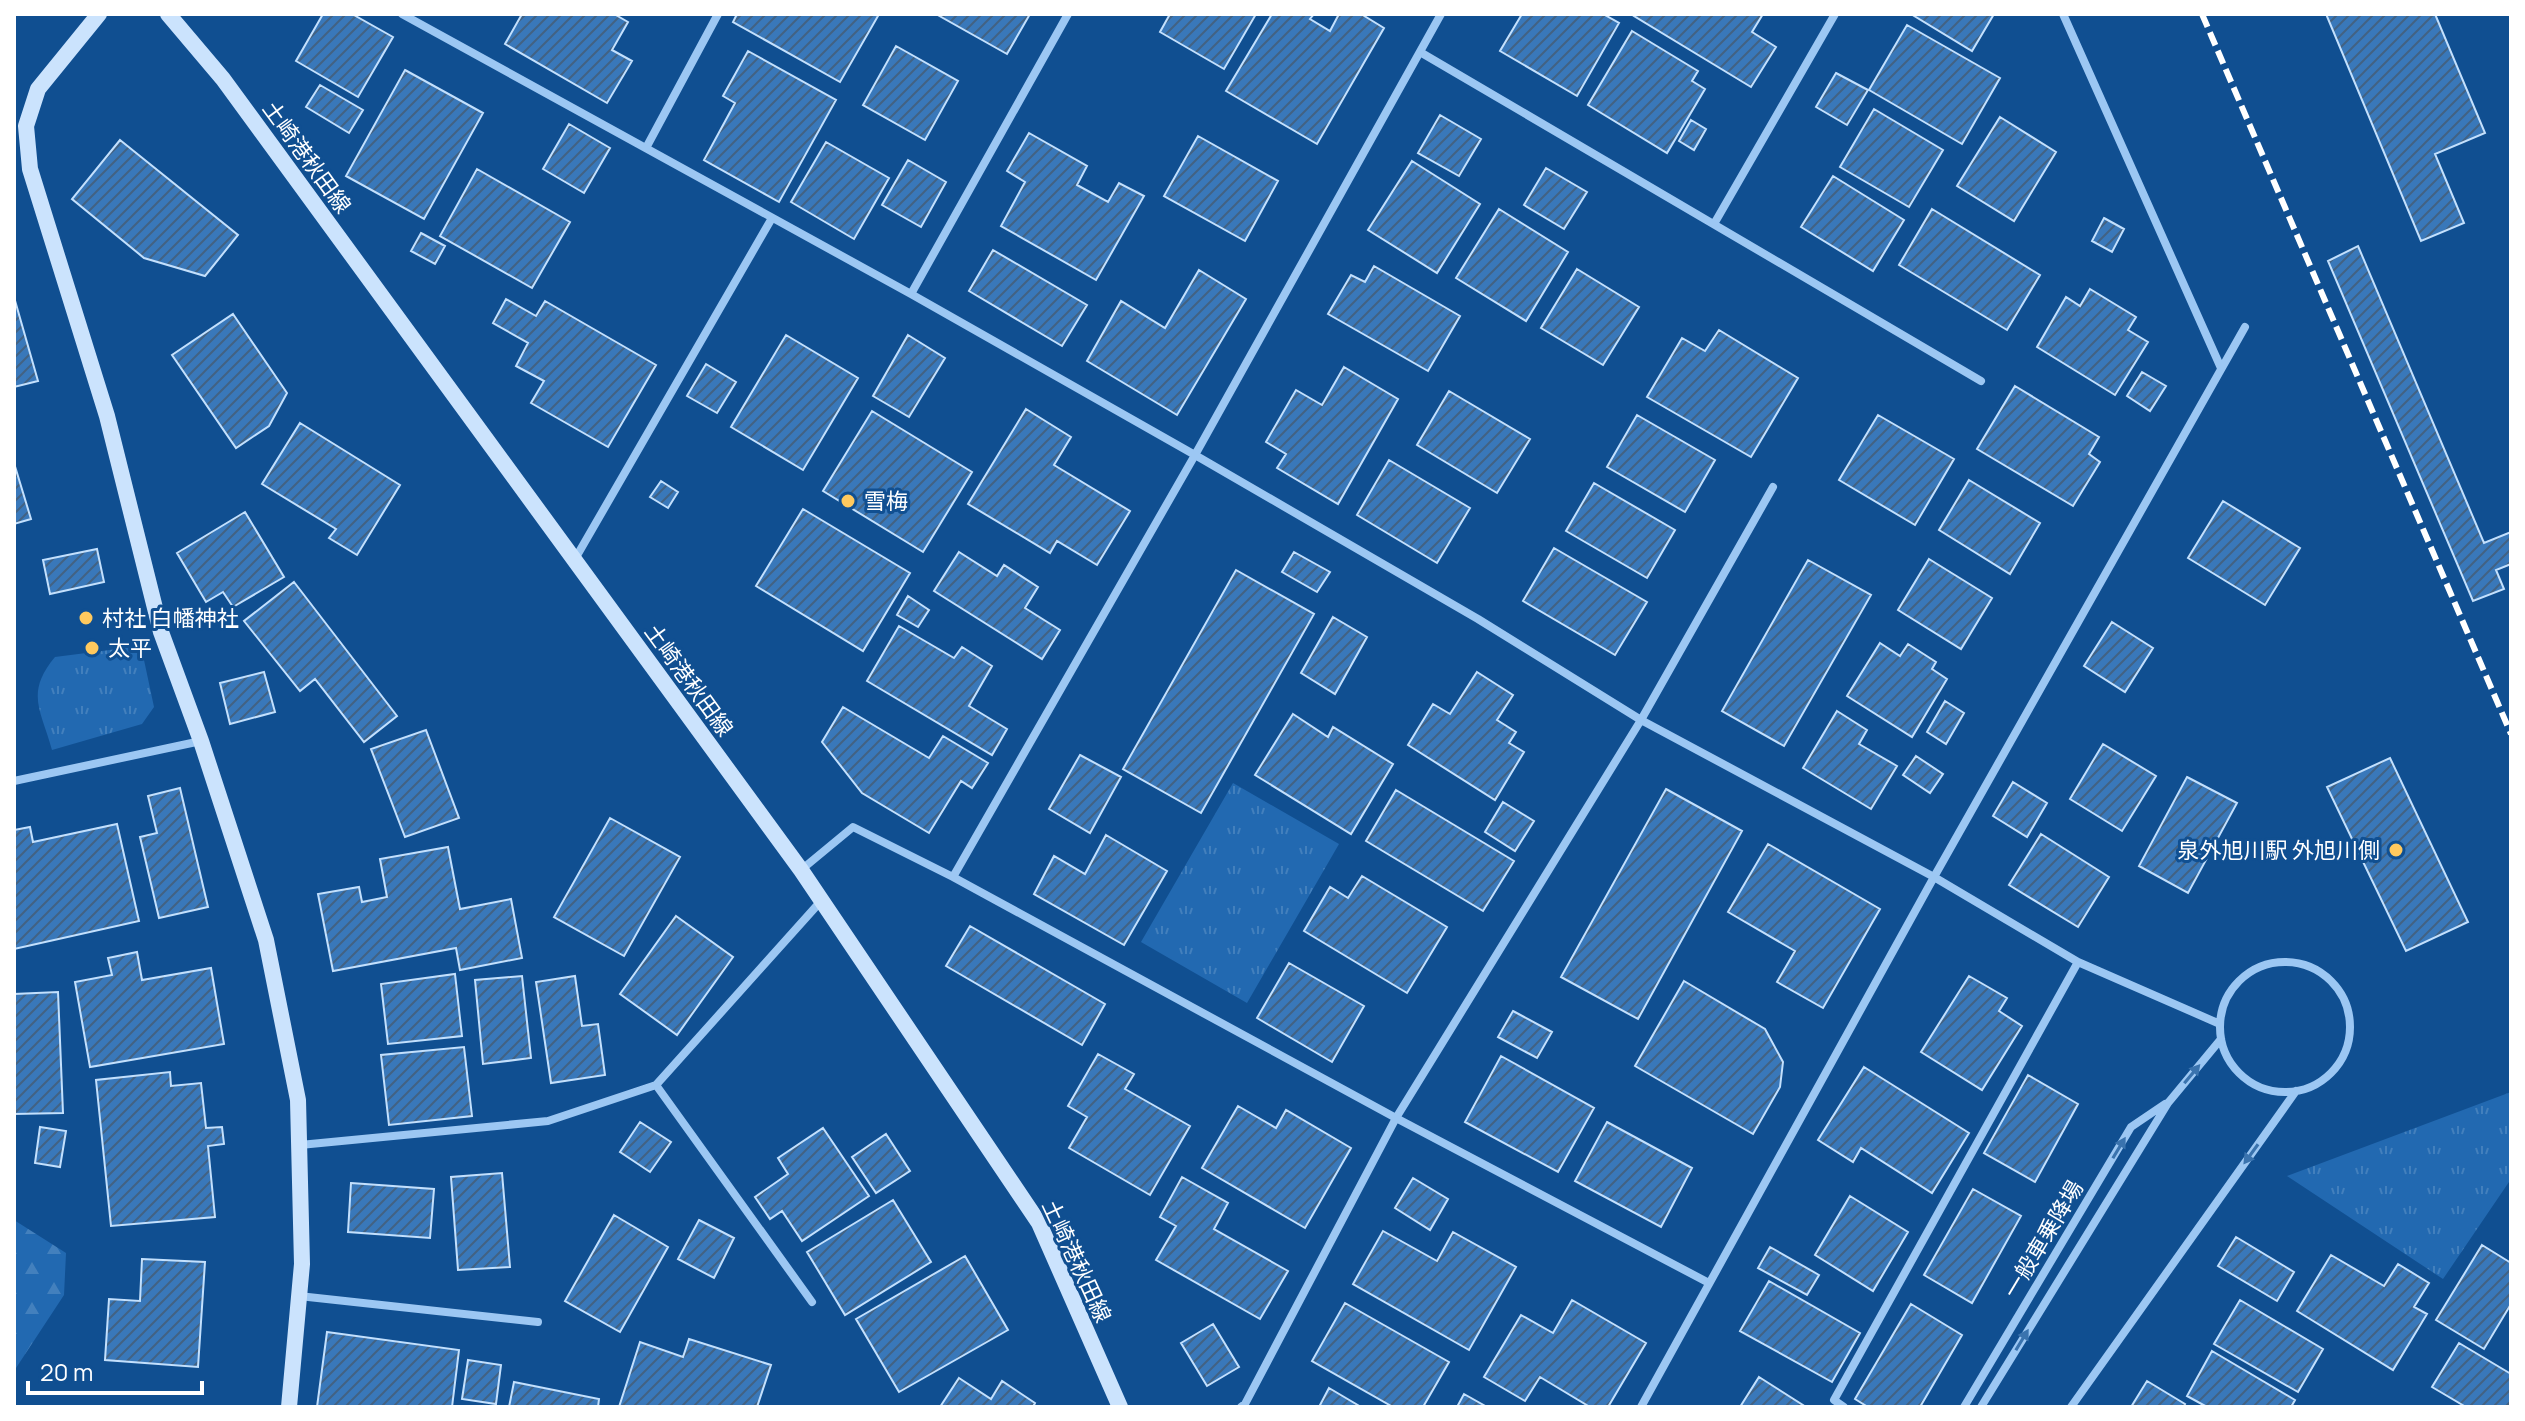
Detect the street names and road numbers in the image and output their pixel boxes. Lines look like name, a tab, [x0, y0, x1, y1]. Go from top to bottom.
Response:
street label: 土崎港秋田線	[256, 95, 358, 219]
street label: 土崎港秋田線	[638, 618, 740, 742]
street label: 一般車乗降場	[1996, 1175, 2090, 1303]
street label: 土崎港秋田線	[1036, 1195, 1118, 1327]

